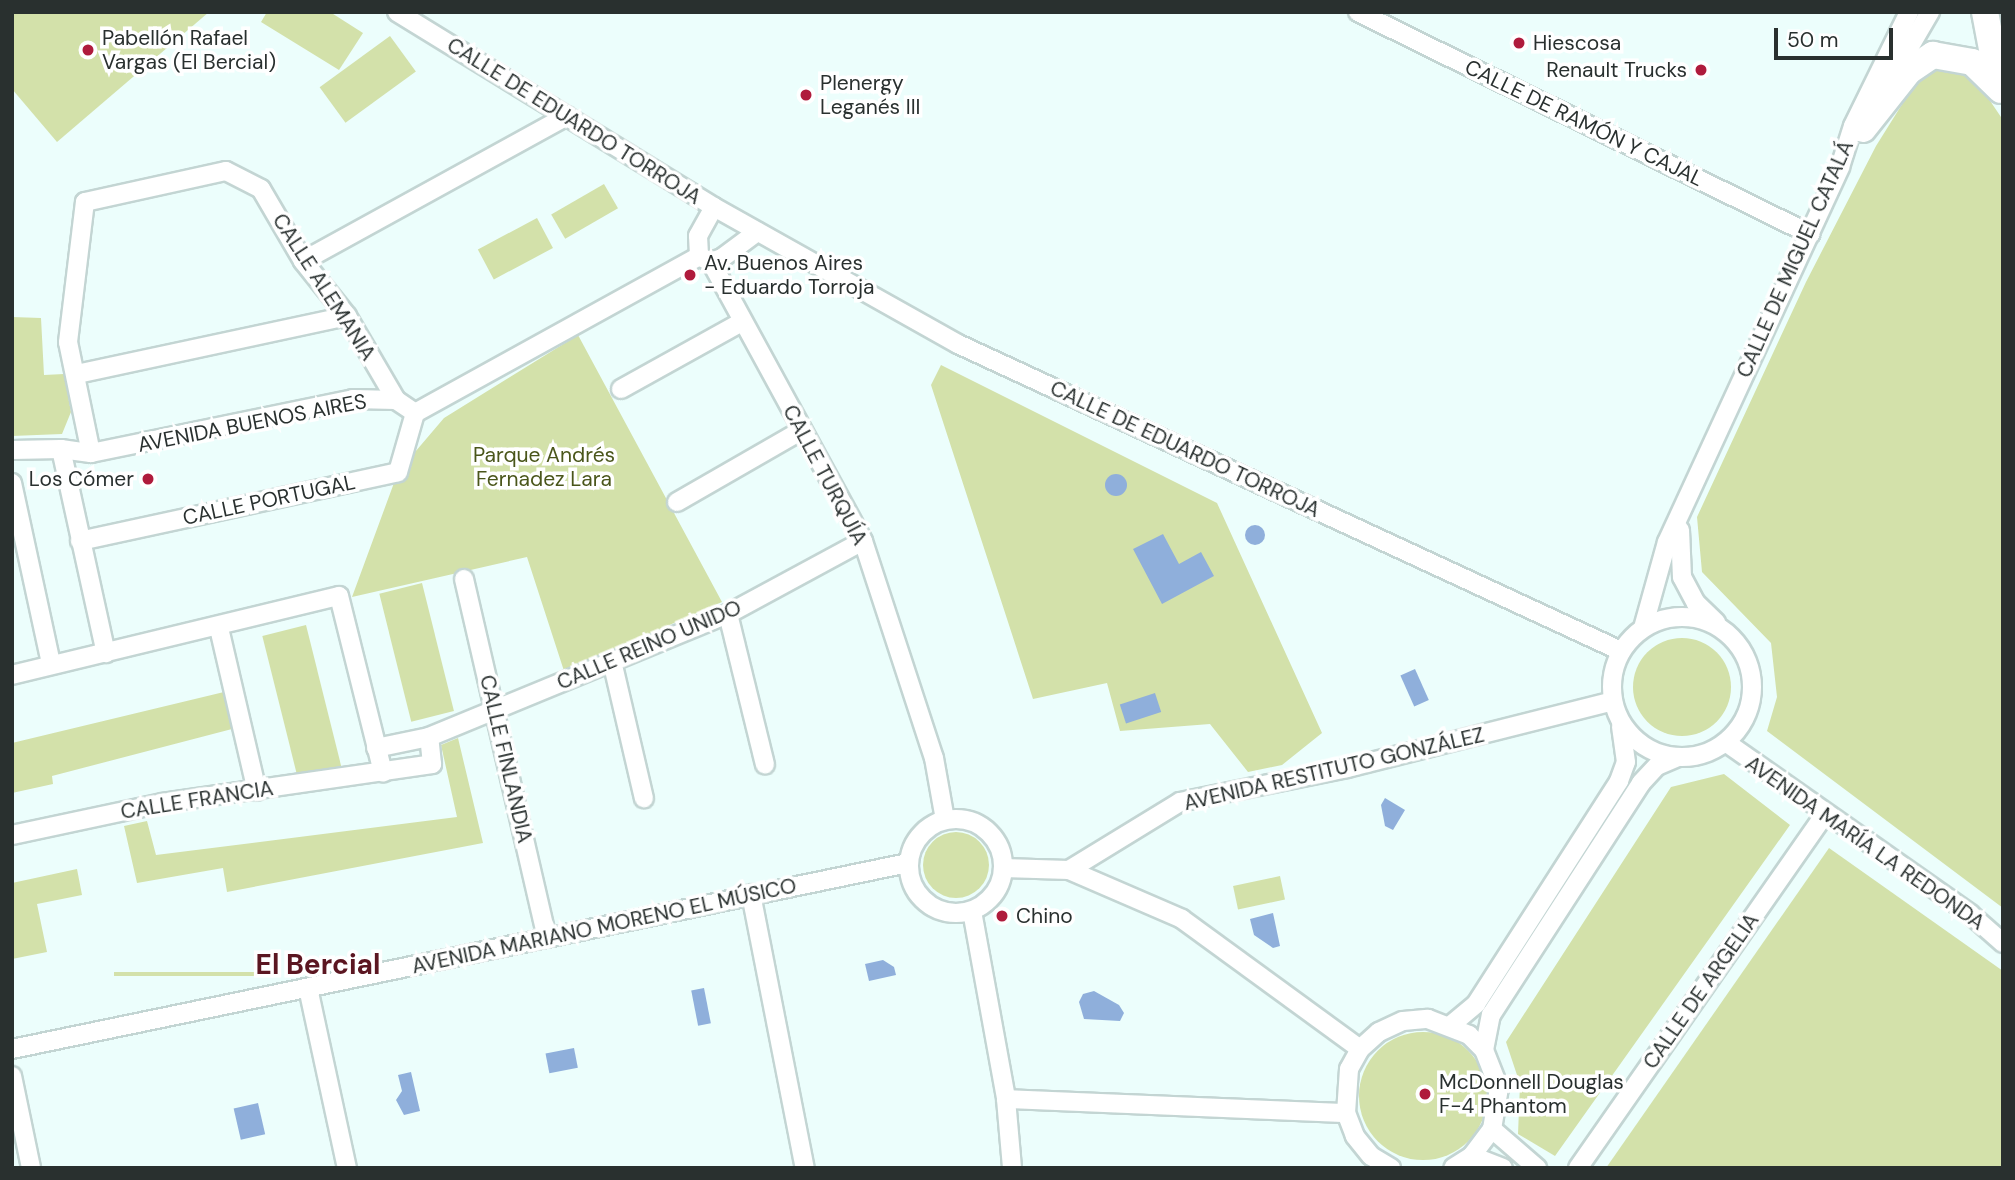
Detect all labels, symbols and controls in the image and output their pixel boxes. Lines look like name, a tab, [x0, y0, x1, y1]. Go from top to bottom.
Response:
scale bar	[1777, 14, 1896, 58]
place label: Pabellón Rafael Vargas (El Bercial)	[102, 25, 276, 75]
text: 50 m	[1787, 26, 1838, 54]
place label: Hiescosa	[1533, 30, 1621, 56]
street label: CALLE DE EDUARDO TORROJA	[442, 32, 706, 210]
marker: Hiescosa	[1511, 35, 1527, 51]
marker: Pabellón Rafael Vargas (El Bercial)	[80, 42, 96, 58]
street label: CALLE DE RAMÓN Y CAJAL	[1461, 54, 1707, 192]
place label: Renault Trucks	[1546, 57, 1687, 83]
marker: Renault Trucks	[1693, 62, 1709, 78]
place label: Plenergy Leganés III	[820, 70, 920, 120]
marker: Plenergy Leganés III	[798, 87, 814, 103]
street label: CALLE DE MIGUEL CATALÁ	[1731, 137, 1859, 381]
street label: CALLE ALEMANIA	[267, 209, 381, 365]
place label: Av. Buenos Aires - Eduardo Torroja	[704, 250, 874, 300]
marker: Av. Buenos Aires - Eduardo Torroja	[682, 267, 698, 283]
street label: CALLE DE EDUARDO TORROJA	[1046, 375, 1324, 523]
street label: AVENIDA BUENOS AIRES	[136, 388, 368, 458]
street label: CALLE TURQUÍA	[777, 401, 873, 549]
park label: Parque Andrés Fernadez Lara	[473, 442, 615, 492]
place label: Los Cómer	[29, 466, 134, 492]
street label: CALLE PORTUGAL	[180, 469, 358, 531]
marker: Los Cómer	[140, 471, 156, 487]
street label: CALLE REINO UNIDO	[553, 595, 745, 695]
street label: CALLE FINLANDIA	[474, 673, 538, 845]
street label: AVENIDA RESTITUTO GONZÁLEZ	[1181, 722, 1487, 816]
street label: AVENIDA MARÍA LA REDONDA	[1741, 751, 1989, 935]
street label: CALLE FRANCIA	[119, 775, 275, 825]
street label: AVENIDA MARIANO MORENO EL MÚSICO	[409, 873, 799, 979]
place label: Chino	[1016, 903, 1073, 929]
marker: Chino	[994, 908, 1010, 924]
street label: CALLE DE ARGELIA	[1638, 908, 1764, 1074]
district label: El Bercial	[256, 948, 380, 982]
place label: McDonnell Douglas F-4 Phantom	[1439, 1069, 1624, 1119]
marker: McDonnell Douglas F-4 Phantom	[1417, 1086, 1433, 1102]

